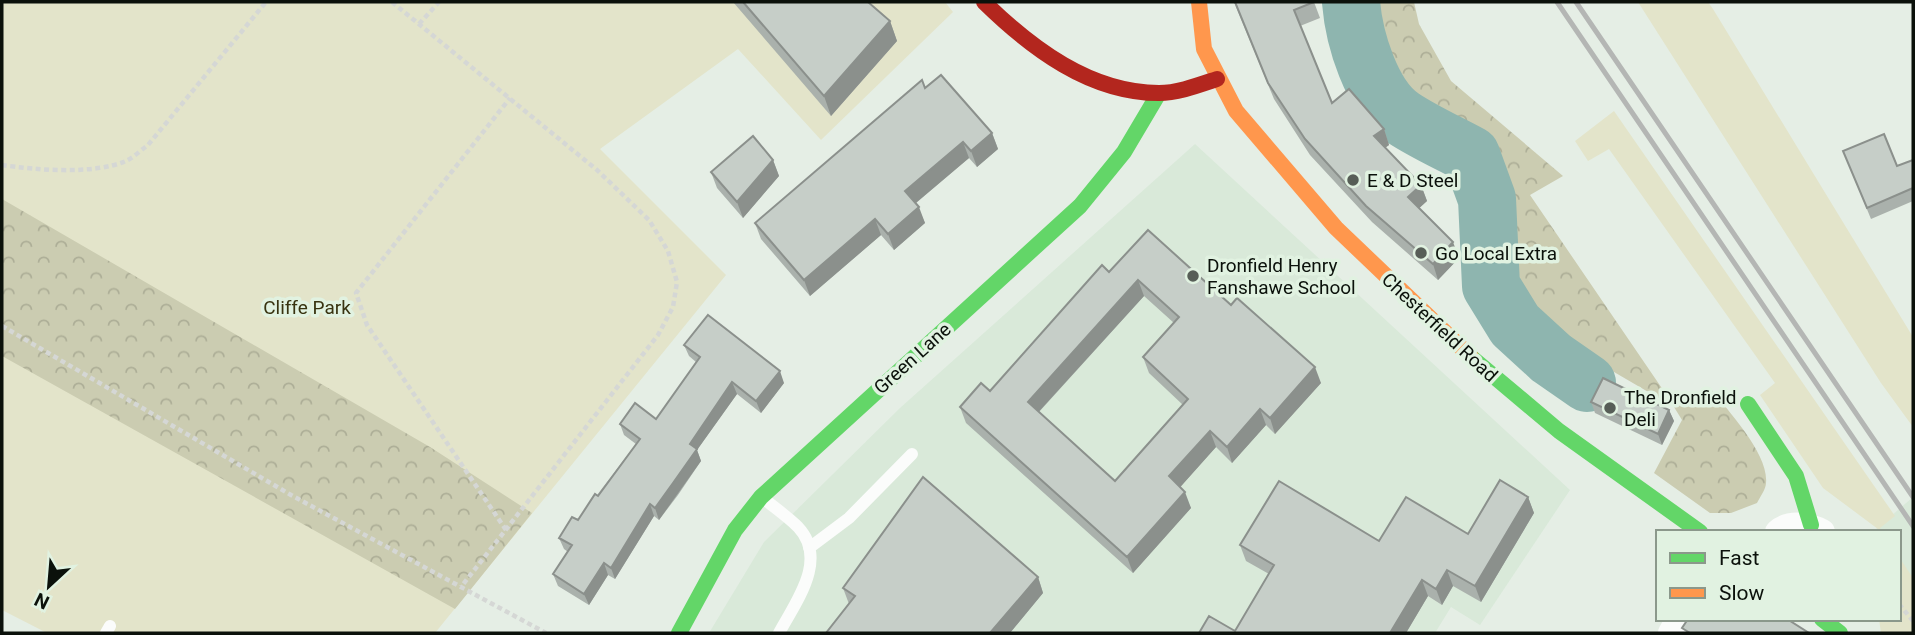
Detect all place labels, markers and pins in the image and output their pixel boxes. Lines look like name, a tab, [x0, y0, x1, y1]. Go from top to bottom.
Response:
place label: E & D Steel	[1367, 169, 1459, 192]
marker: E & D Steel	[1345, 172, 1361, 188]
place label: Go Local Extra	[1435, 242, 1557, 265]
marker: Go Local Extra	[1413, 245, 1429, 261]
place label: Dronfield Henry Fanshawe School	[1207, 254, 1356, 299]
marker: Dronfield Henry Fanshawe School	[1185, 268, 1201, 284]
place label: The Dronfield Deli	[1624, 386, 1737, 431]
marker: The Dronfield Deli	[1602, 400, 1618, 416]

